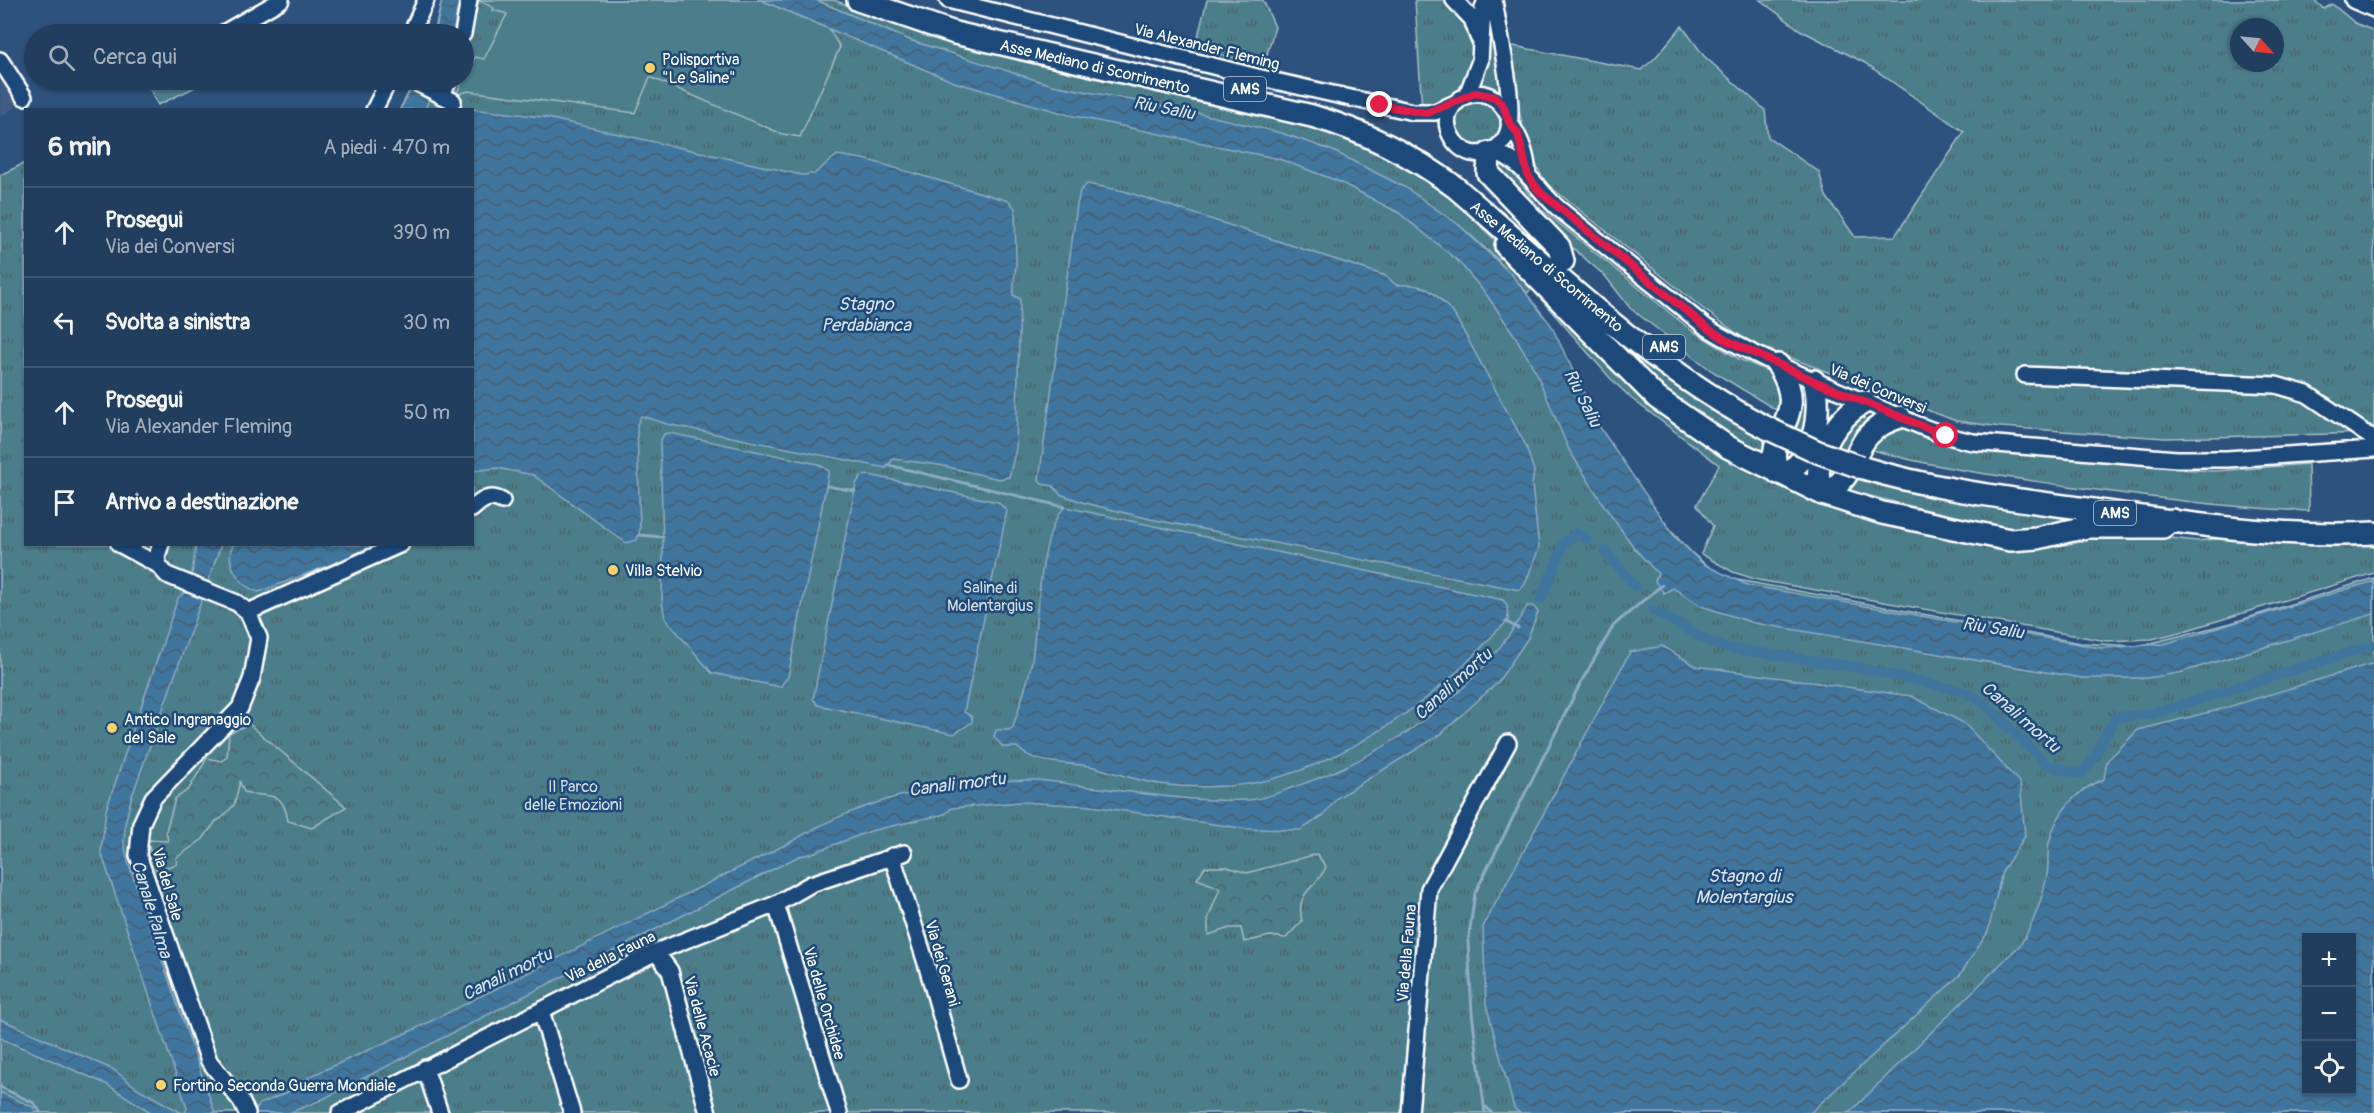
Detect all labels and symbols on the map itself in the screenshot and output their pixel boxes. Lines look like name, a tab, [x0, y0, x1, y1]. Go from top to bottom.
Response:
north arrow	[2230, 18, 2284, 72]
street label: Via Alexander Fleming	[1132, 19, 1282, 75]
street label: Asse Mediano di Scorrimento	[998, 35, 1192, 99]
place label: Polisportiva "Le Saline"	[662, 50, 740, 88]
marker: Polisportiva "Le Saline"	[643, 61, 657, 75]
road number: AMS	[1224, 77, 1266, 101]
water label: Riu Saliu	[1131, 91, 1197, 126]
route end	[1366, 91, 1392, 117]
street label: Asse Mediano di Scorrimento	[1465, 197, 1628, 337]
water label: Stagno Perdabianca	[821, 293, 912, 337]
road number: AMS	[1643, 335, 1685, 359]
street label: Via dei Conversi	[1826, 359, 1929, 418]
water label: Riu Saliu	[1558, 365, 1607, 432]
route start	[1932, 422, 1958, 448]
road number: AMS	[2094, 501, 2136, 525]
place label: Villa Stelvio	[625, 561, 702, 581]
marker: Villa Stelvio	[606, 563, 620, 577]
park label: Saline di Molentargius	[947, 578, 1033, 616]
water label: Riu Saliu	[1961, 612, 2026, 645]
water label: Canali mortu	[1409, 643, 1498, 725]
water label: Canali mortu	[1976, 677, 2066, 759]
place label: Antico Ingranaggio del Sale	[124, 710, 251, 748]
marker: Antico Ingranaggio del Sale	[105, 721, 119, 735]
water label: Canali mortu	[907, 767, 1008, 802]
park label: Il Parco delle Emozioni	[524, 777, 622, 815]
street label: Via del Sale	[147, 845, 187, 923]
water label: Canale Palma	[126, 858, 178, 962]
water label: Stagno di Molentargius	[1696, 865, 1794, 909]
street label: Via della Fauna	[1393, 903, 1421, 1003]
street label: Via dei Gerani	[920, 918, 964, 1009]
street label: Via della Fauna	[562, 926, 659, 987]
water label: Canali mortu	[458, 942, 557, 1006]
street label: Via delle Orchidee	[798, 945, 850, 1062]
street label: Via delle Acacie	[679, 974, 725, 1079]
place label: Fortino Seconda Guerra Mondiale	[173, 1076, 396, 1096]
marker: Fortino Seconda Guerra Mondiale	[154, 1078, 168, 1092]

